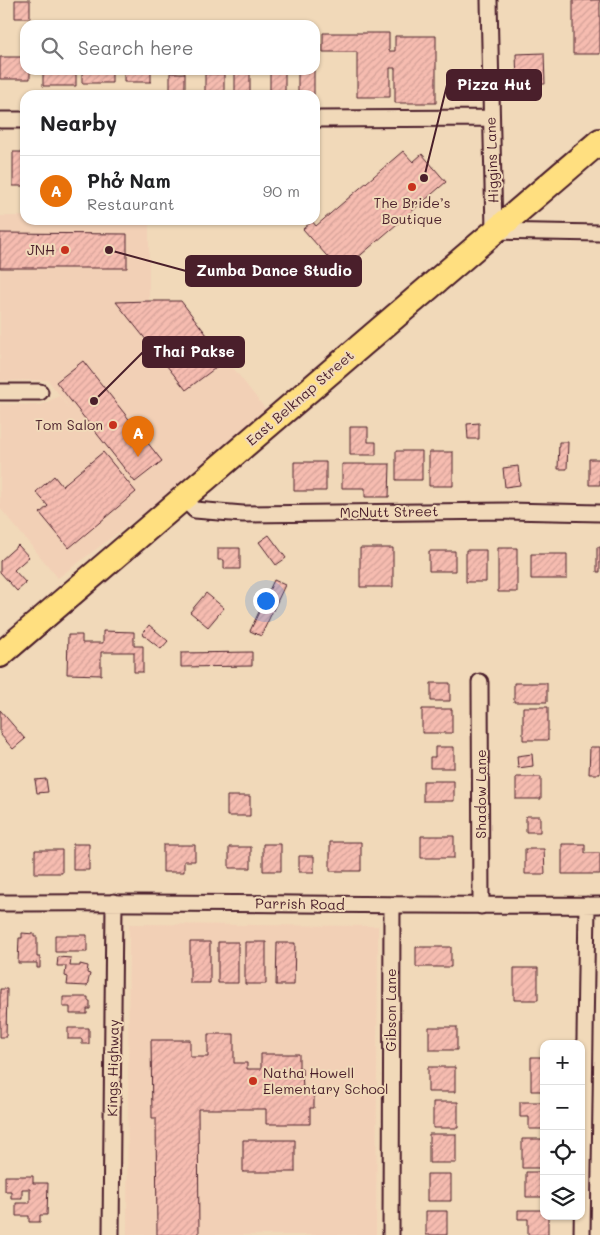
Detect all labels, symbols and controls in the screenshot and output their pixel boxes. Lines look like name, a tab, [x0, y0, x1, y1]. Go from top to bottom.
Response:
search box	[20, 20, 320, 75]
icon: search	[38, 34, 66, 62]
text: Search here	[78, 35, 194, 60]
callout: Pizza Hut	[447, 70, 541, 100]
text: Pizza Hut	[457, 74, 531, 94]
text: Nearby	[40, 109, 117, 136]
street label: Higgins Lane	[480, 117, 503, 203]
text: Phở Nam	[87, 168, 171, 193]
text: A	[50, 180, 62, 201]
text: 90 m	[263, 180, 300, 201]
marker: The Bride’s Boutique	[406, 181, 418, 193]
text: Restaurant	[87, 193, 175, 214]
place label: The Bride’s Boutique	[373, 193, 451, 228]
place label: JNH	[27, 240, 55, 259]
marker: JNH	[59, 244, 71, 256]
callout: Zumba Dance Studio	[186, 256, 361, 286]
text: Zumba Dance Studio	[196, 260, 352, 280]
callout: Thai Pakse	[143, 337, 244, 367]
text: Thai Pakse	[153, 341, 235, 361]
street label: East Belknap Street	[242, 346, 357, 450]
place label: Tom Salon	[35, 415, 103, 434]
pin: A	[122, 416, 154, 457]
marker: Tom Salon	[107, 419, 119, 431]
street label: McNutt Street	[339, 501, 439, 522]
your location	[253, 588, 279, 614]
street label: Shadow Lane	[471, 749, 490, 839]
street label: Parrish Road	[255, 893, 345, 914]
street label: Gibson Lane	[381, 968, 400, 1052]
street label: Kings Highway	[102, 1019, 123, 1117]
map controls	[540, 1040, 585, 1220]
button: +	[540, 1040, 585, 1085]
place label: Natha Howell Elementary School	[263, 1063, 389, 1098]
marker: Natha Howell Elementary School	[247, 1075, 259, 1087]
button: −	[540, 1085, 585, 1130]
button: locate	[540, 1130, 585, 1175]
button: layers	[540, 1175, 585, 1220]

